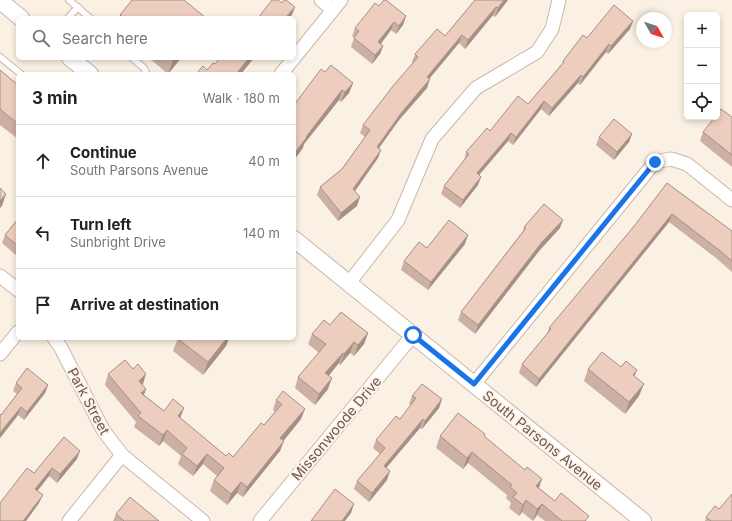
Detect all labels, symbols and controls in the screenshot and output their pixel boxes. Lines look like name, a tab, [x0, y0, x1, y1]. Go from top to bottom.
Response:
north arrow	[636, 12, 672, 48]
map controls	[684, 12, 720, 120]
button: +	[684, 12, 720, 48]
search box	[16, 16, 296, 60]
icon: search	[30, 27, 52, 49]
text: Search here	[62, 29, 148, 48]
button: −	[684, 48, 720, 84]
button: locate	[684, 84, 720, 120]
text: 3 min	[32, 88, 78, 108]
text: Walk · 180 m	[203, 90, 280, 106]
text: Continue	[70, 143, 137, 162]
icon: ahead	[32, 150, 54, 172]
text: 40 m	[248, 153, 280, 169]
route end	[646, 153, 664, 171]
text: South Parsons Avenue	[70, 162, 208, 178]
text: Turn left	[70, 215, 131, 234]
icon: left	[32, 222, 54, 244]
text: 140 m	[243, 225, 280, 241]
text: Sunbright Drive	[70, 234, 166, 250]
icon: arrive	[32, 294, 54, 316]
text: Arrive at destination	[70, 295, 219, 314]
route start	[404, 326, 422, 344]
street label: Park Street	[64, 365, 114, 438]
street label: Missonwoode Drive	[287, 372, 385, 484]
street label: South Parsons Avenue	[480, 386, 606, 494]

